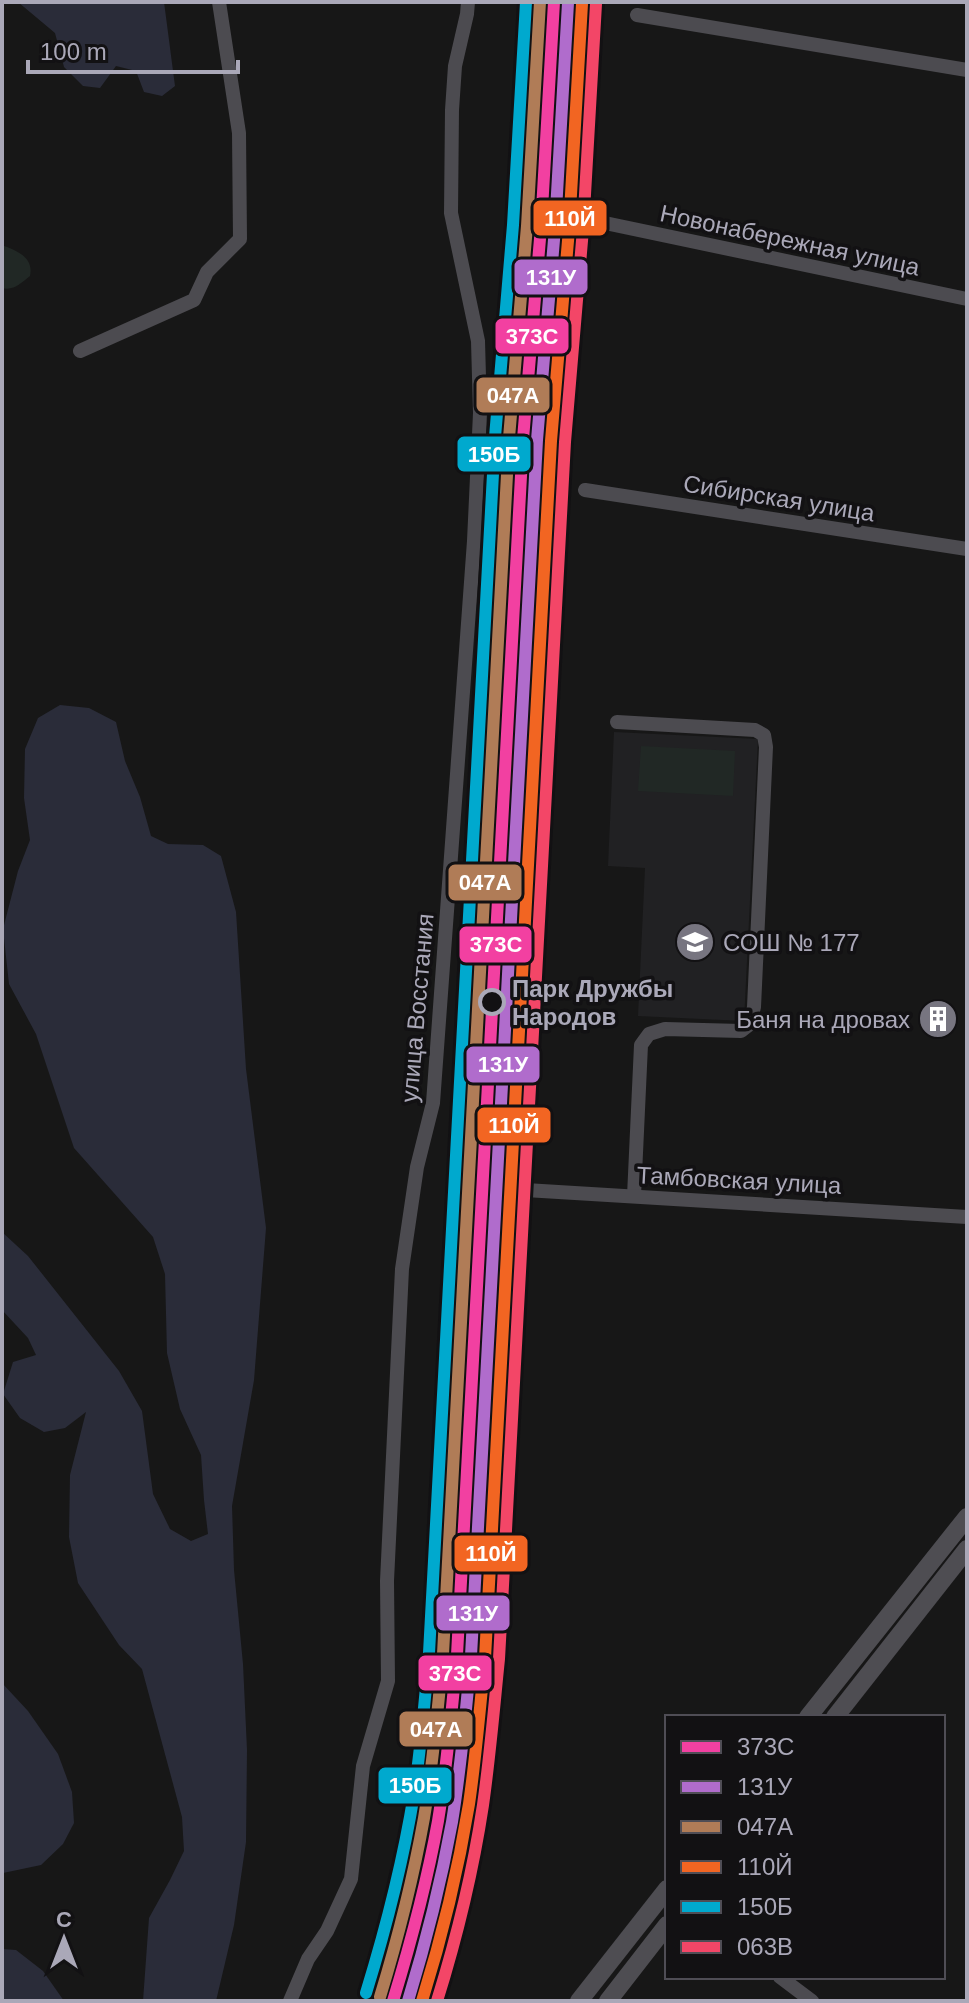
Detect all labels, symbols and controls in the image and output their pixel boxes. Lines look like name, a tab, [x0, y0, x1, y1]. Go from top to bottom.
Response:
scale bar	[28, 24, 238, 74]
text: 100 m	[40, 38, 107, 65]
line badge: 110Й	[532, 199, 608, 237]
street label: Новонабережная улица	[658, 199, 923, 281]
text: 110Й	[544, 206, 596, 231]
line badge: 131У	[513, 258, 589, 296]
text: 131У	[526, 265, 577, 290]
line badge: 373C	[494, 317, 570, 355]
text: 373C	[506, 324, 558, 349]
line badge: 047А	[475, 376, 551, 414]
text: 047А	[487, 383, 539, 408]
line badge: 150Б	[456, 435, 532, 473]
text: 150Б	[468, 442, 520, 467]
street label: Сибирская улица	[681, 470, 877, 527]
line badge: 047А	[447, 863, 523, 902]
text: 047А	[459, 870, 511, 895]
street label: улица Восстания	[395, 912, 439, 1104]
school or university icon: СОШ № 177	[674, 921, 716, 963]
line badge: 373C	[458, 925, 533, 964]
place label: СОШ № 177	[723, 929, 860, 956]
text: 373C	[470, 932, 522, 957]
place label: Парк Дружбы Народов	[512, 975, 673, 1030]
marker: Парк Дружбы Народов	[479, 989, 505, 1015]
building icon: Баня на дровах	[917, 998, 959, 1040]
place label: Баня на дровах	[736, 1006, 910, 1033]
line badge: 131У	[465, 1045, 541, 1084]
text: 131У	[478, 1052, 529, 1077]
line badge: 110Й	[476, 1106, 552, 1144]
text: 110Й	[488, 1113, 540, 1138]
street label: Тамбовская улица	[636, 1161, 843, 1199]
line badge: 110Й	[453, 1534, 529, 1573]
text: 110Й	[465, 1541, 517, 1566]
line badge: 131У	[435, 1594, 511, 1632]
text: 131У	[448, 1601, 499, 1626]
line badge: 373C	[417, 1654, 493, 1692]
text: 373C	[429, 1661, 481, 1686]
line badge: 047А	[398, 1710, 474, 1748]
legend	[665, 1715, 945, 1979]
text: 047А	[410, 1717, 462, 1742]
text: 373C	[737, 1733, 794, 1760]
line badge: 150Б	[377, 1766, 453, 1805]
text: 150Б	[389, 1773, 441, 1798]
text: 131У	[737, 1773, 793, 1800]
text: 047А	[737, 1813, 793, 1840]
text: 110Й	[737, 1853, 793, 1880]
text: 150Б	[737, 1893, 793, 1920]
north arrow	[24, 1899, 104, 1979]
text: С	[56, 1907, 72, 1932]
text: 063В	[737, 1933, 793, 1960]

